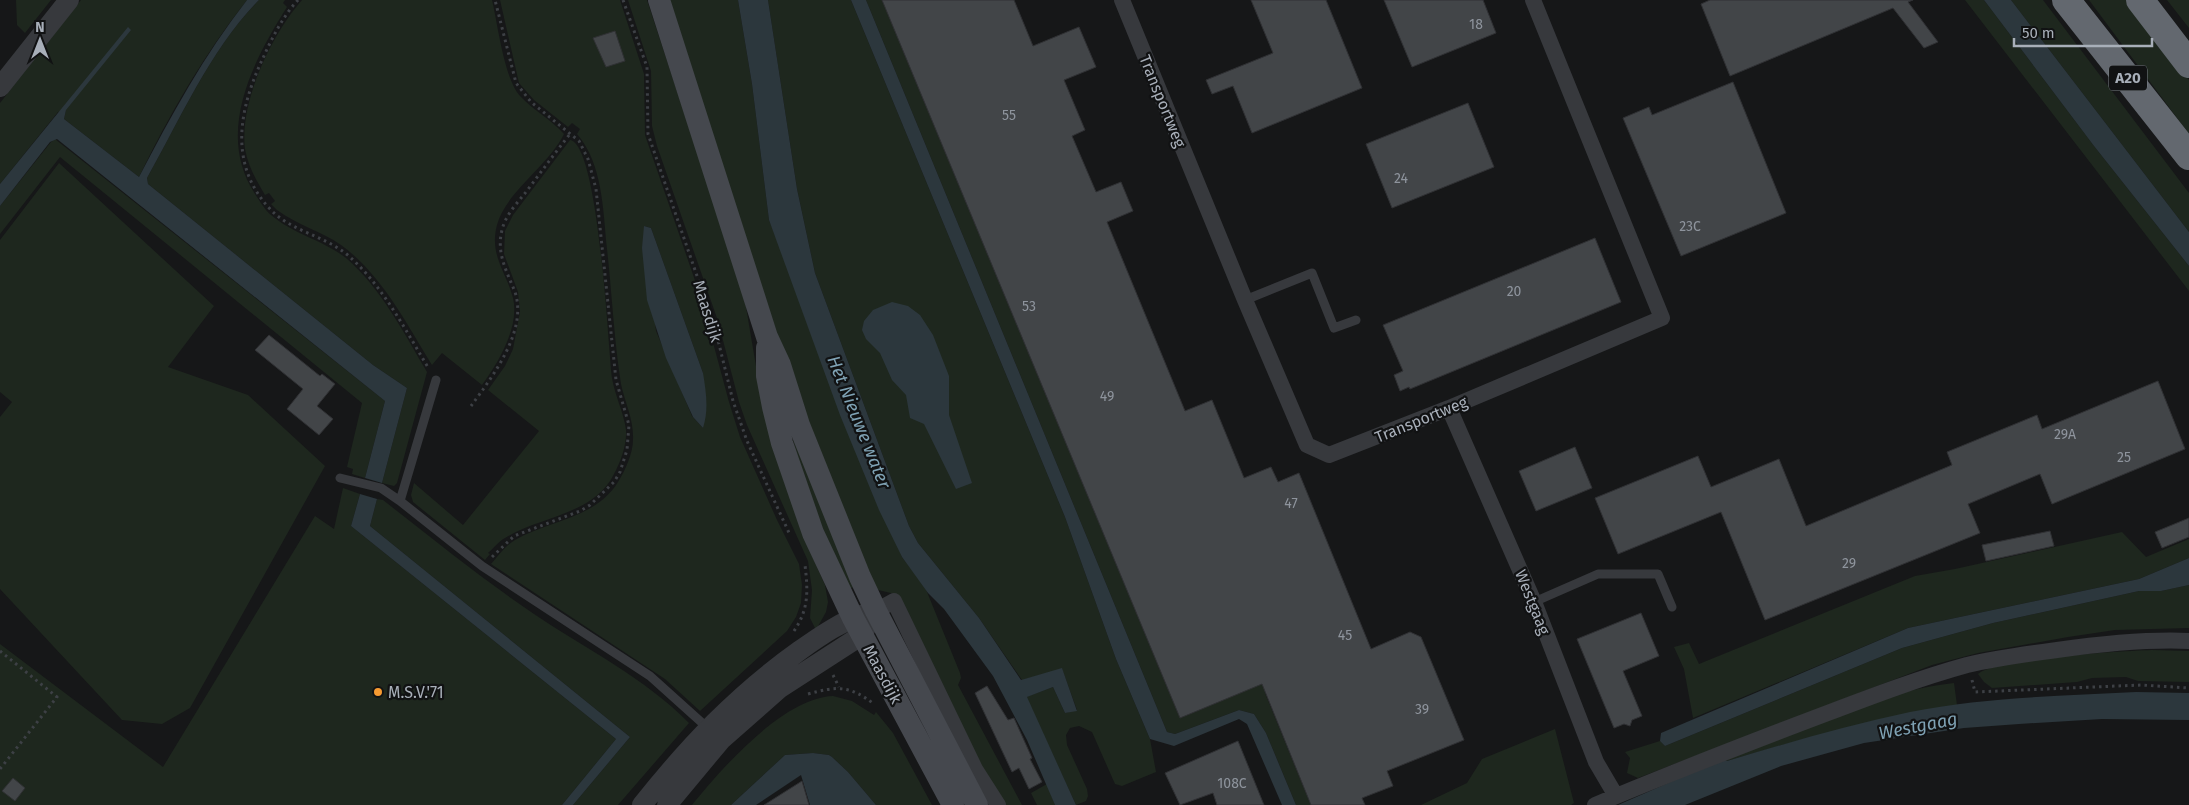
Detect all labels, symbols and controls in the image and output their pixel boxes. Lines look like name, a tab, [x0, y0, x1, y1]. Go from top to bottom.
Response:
north arrow	[15, 15, 65, 65]
scale bar	[2014, 15, 2152, 47]
house number: 18	[1469, 16, 1483, 33]
text: N	[35, 19, 45, 36]
text: 50 m	[2022, 24, 2055, 42]
street label: Transportweg	[1135, 52, 1190, 151]
road number: A20	[2109, 66, 2147, 90]
house number: 55	[1002, 107, 1016, 124]
house number: 24	[1394, 170, 1409, 187]
house number: 23C	[1679, 218, 1701, 235]
street label: Maasdijk	[689, 278, 726, 345]
house number: 20	[1507, 283, 1522, 300]
house number: 53	[1022, 298, 1036, 315]
water label: Het Nieuwe water	[822, 352, 896, 493]
house number: 49	[1100, 388, 1114, 405]
street label: Transportweg	[1372, 392, 1471, 447]
house number: 29A	[2054, 426, 2076, 443]
house number: 25	[2117, 449, 2131, 466]
house number: 47	[1284, 495, 1298, 512]
house number: 29	[1842, 555, 1856, 572]
street label: Westgaag	[1511, 567, 1554, 638]
house number: 45	[1338, 627, 1352, 644]
street label: Maasdijk	[859, 642, 906, 708]
place label: M.S.V.'71	[388, 683, 444, 702]
marker: M.S.V.'71	[372, 686, 384, 698]
house number: 39	[1415, 701, 1429, 718]
water label: Westgaag	[1877, 708, 1959, 744]
house number: 108C	[1217, 775, 1247, 792]

